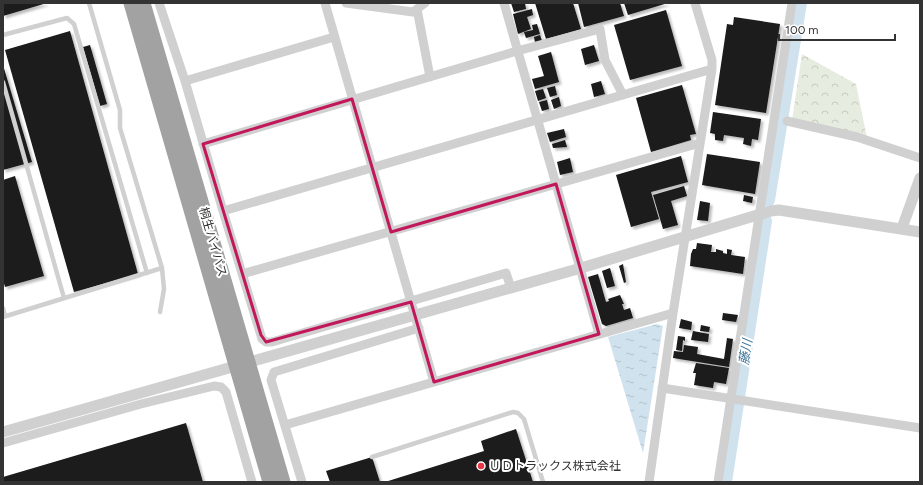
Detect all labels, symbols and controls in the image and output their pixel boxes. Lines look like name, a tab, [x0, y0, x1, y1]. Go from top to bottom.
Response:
scale bar	[779, 16, 895, 42]
text: 100 m	[785, 23, 819, 37]
street label: 桐生バイパス	[196, 206, 230, 278]
water label: 藤川	[736, 336, 755, 366]
place label: ＵＤトラックス株式会社	[489, 459, 621, 473]
marker: ＵＤトラックス株式会社	[476, 461, 486, 471]

